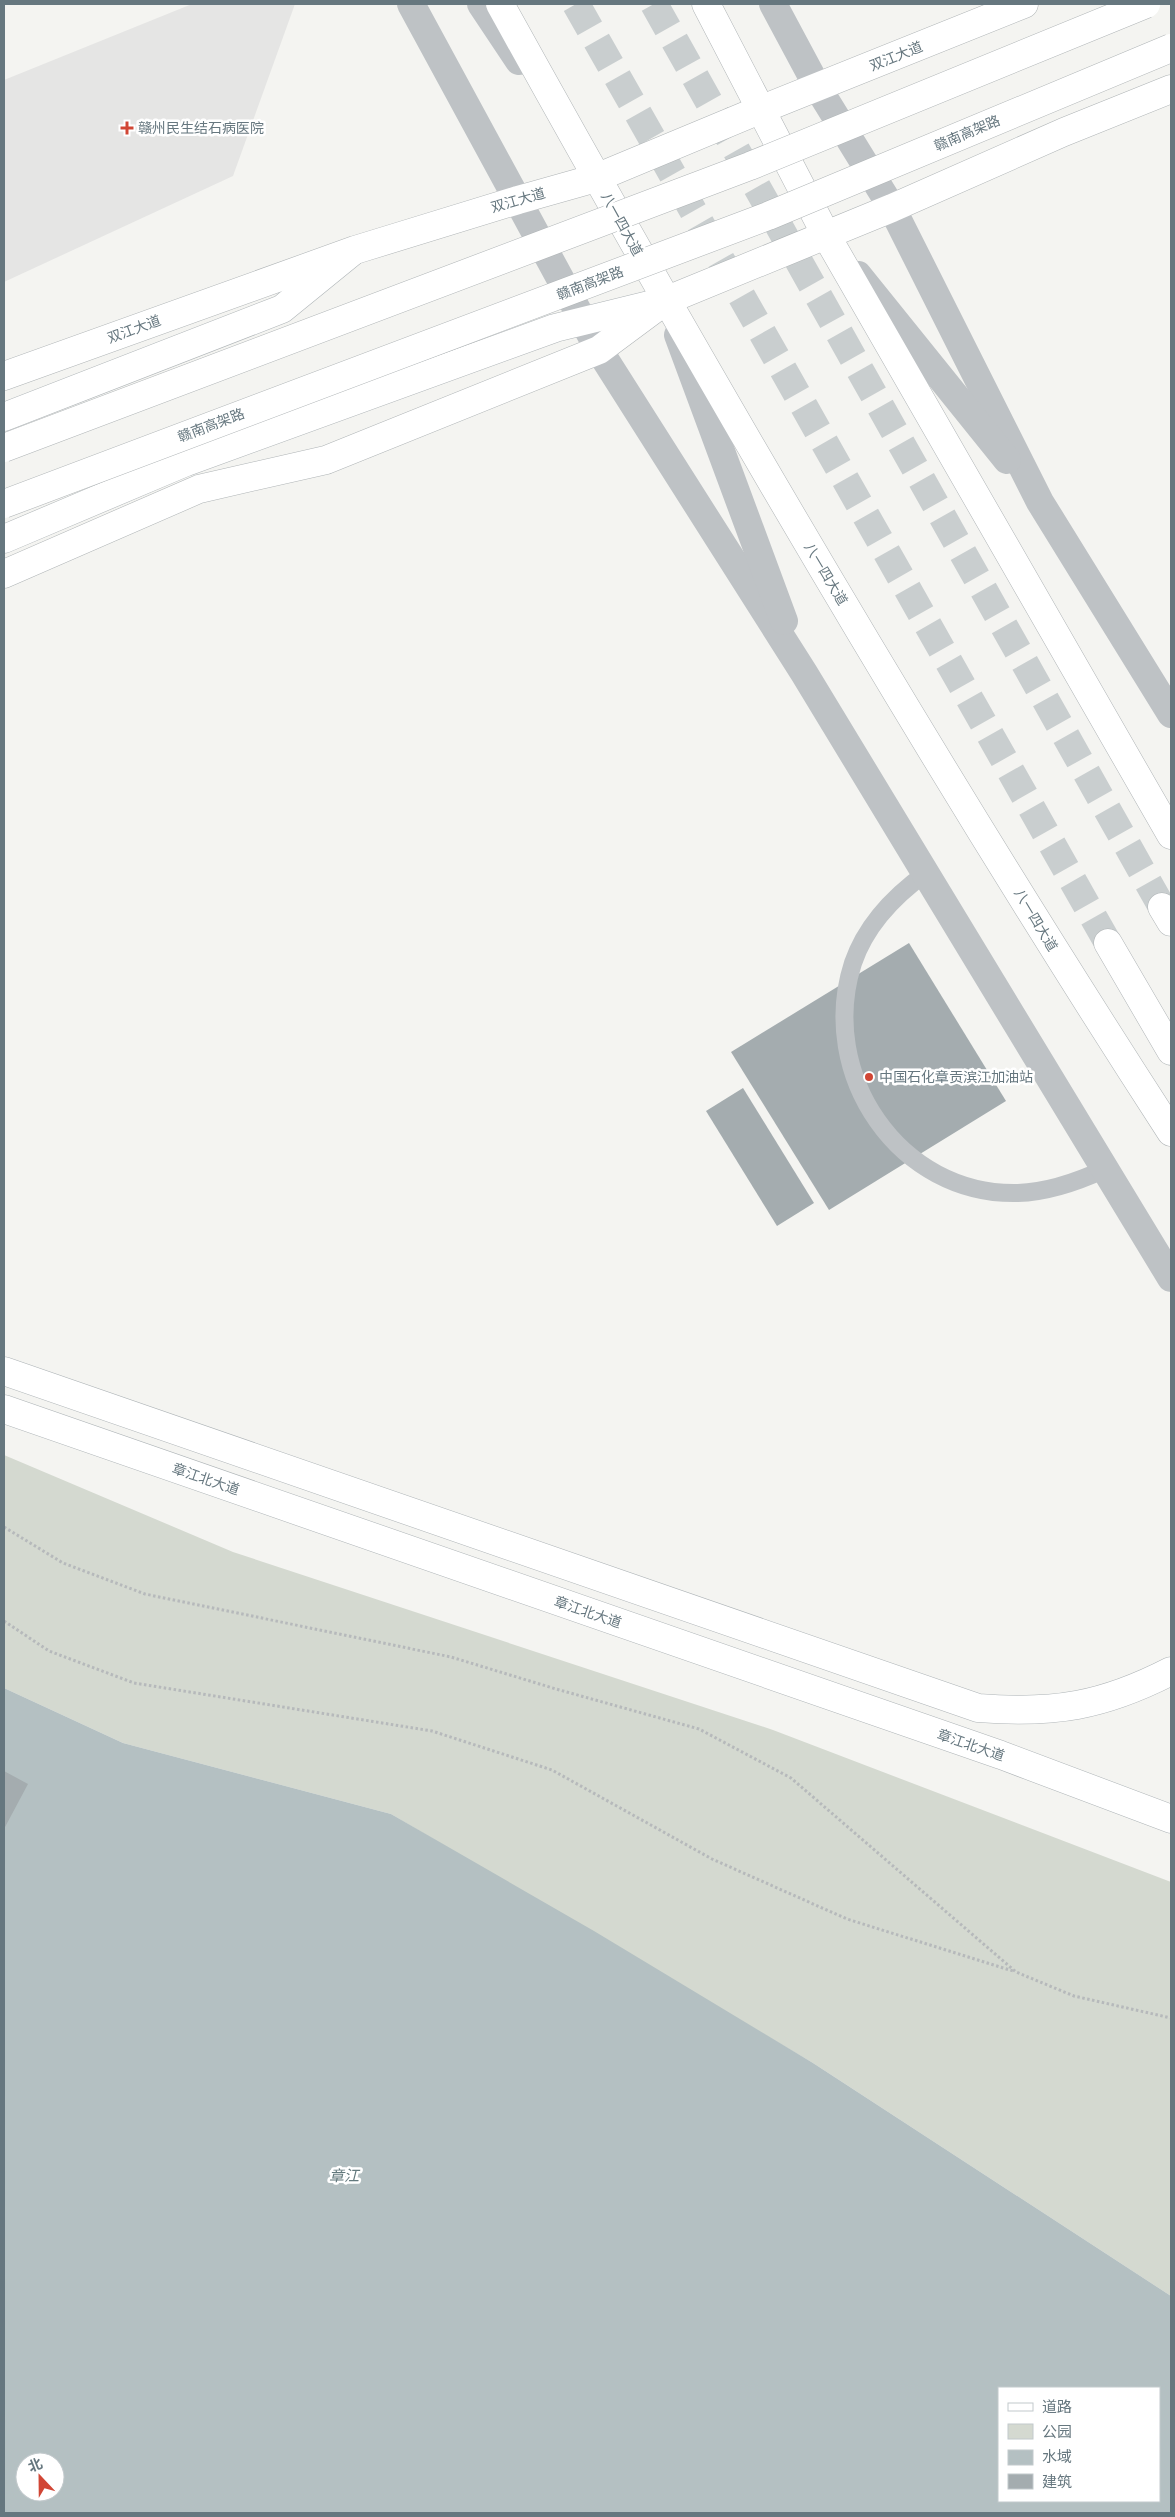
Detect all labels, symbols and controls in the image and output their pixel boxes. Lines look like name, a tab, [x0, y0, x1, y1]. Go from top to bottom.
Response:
street label: 双江大道	[867, 38, 925, 75]
street label: 赣南高架路	[932, 112, 1003, 155]
place label: 赣州民生结石病医院	[138, 120, 264, 137]
marker: 赣州民生结石病医院	[120, 121, 134, 135]
street label: 双江大道	[489, 185, 547, 216]
street label: 八一四大道	[597, 190, 646, 259]
street label: 赣南高架路	[554, 263, 626, 304]
street label: 双江大道	[105, 312, 163, 347]
street label: 赣南高架路	[175, 405, 247, 446]
street label: 八一四大道	[800, 540, 851, 609]
street label: 八一四大道	[1010, 886, 1061, 955]
place label: 中国石化章贡滨江加油站	[879, 1069, 1033, 1086]
marker: 中国石化章贡滨江加油站	[863, 1071, 875, 1083]
street label: 章江北大道	[170, 1460, 242, 1499]
street label: 章江北大道	[552, 1593, 624, 1632]
street label: 章江北大道	[935, 1726, 1007, 1765]
water label: 章江	[329, 2167, 361, 2185]
legend	[998, 2387, 1160, 2502]
text: 道路	[1042, 2398, 1072, 2416]
text: 公园	[1042, 2423, 1072, 2441]
text: 水域	[1042, 2448, 1072, 2466]
north arrow	[15, 2452, 65, 2502]
text: 北	[26, 2455, 45, 2476]
text: 建筑	[1042, 2473, 1072, 2491]

